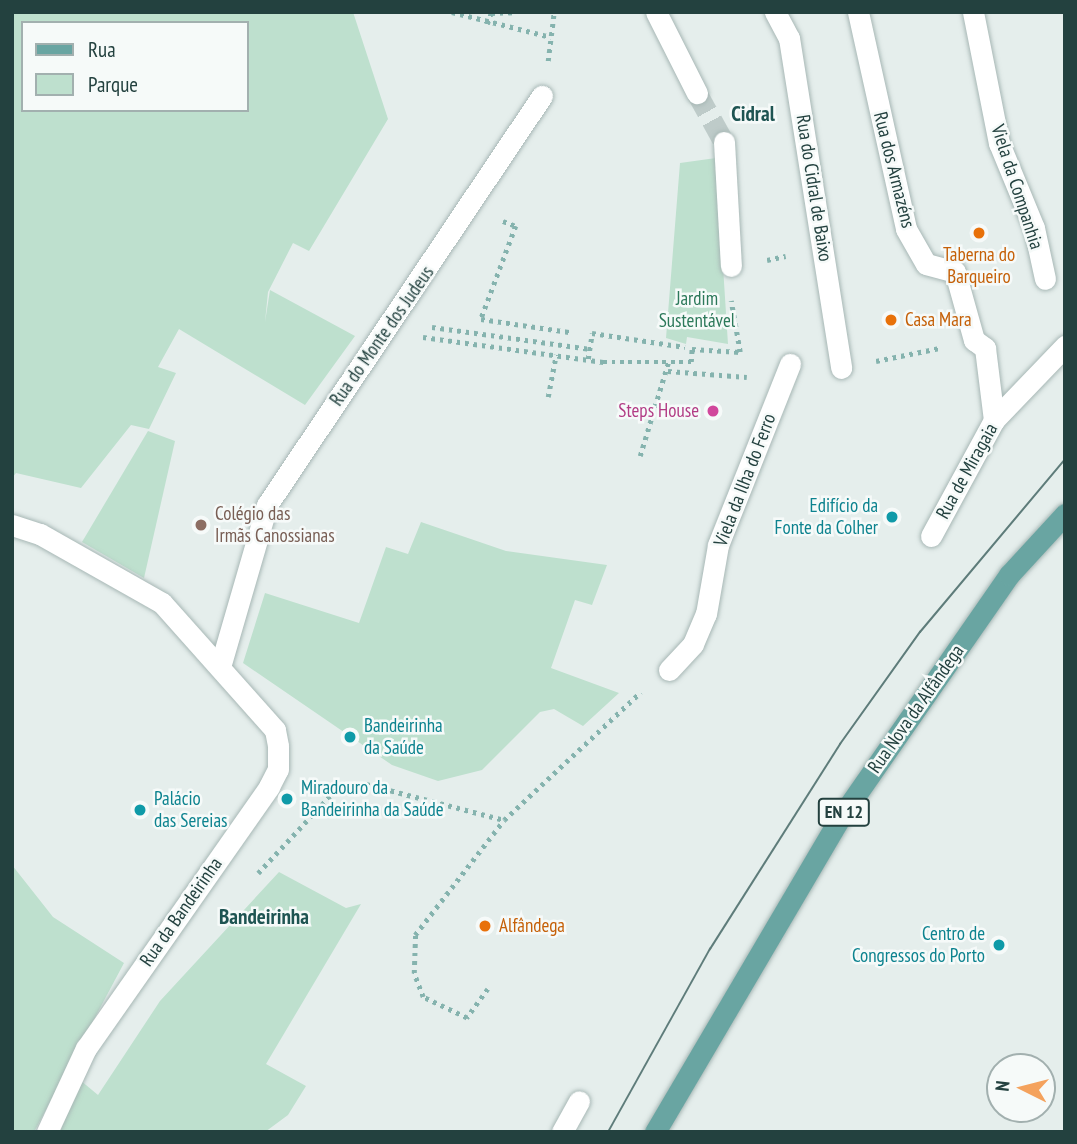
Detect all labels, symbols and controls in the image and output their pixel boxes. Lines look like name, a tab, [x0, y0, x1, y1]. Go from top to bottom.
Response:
legend	[21, 21, 248, 112]
text: Rua	[88, 36, 116, 63]
text: Parque	[88, 71, 138, 98]
district label: Cidral	[731, 101, 775, 127]
street label: Rua dos Armazéns	[869, 109, 919, 231]
street label: Rua do Cidral de Baixo	[791, 113, 837, 263]
street label: Viela da Companhia	[986, 122, 1048, 252]
marker: Taberna do Barqueiro	[971, 225, 987, 241]
place label: Taberna do Barqueiro	[943, 244, 1015, 288]
street label: Rua do Monte dos Judeus	[325, 262, 439, 410]
park label: Jardim Sustentável	[659, 288, 735, 332]
place label: Casa Mara	[905, 309, 972, 331]
marker: Casa Mara	[883, 312, 899, 328]
place label: Steps House	[618, 400, 699, 422]
marker: Steps House	[705, 403, 721, 419]
street label: Viela da Ilha do Ferro	[709, 410, 781, 550]
street label: Rua de Miragaia	[931, 419, 1003, 523]
place label: Edifício da Fonte da Colher	[775, 495, 878, 539]
place label: Colégio das Irmãs Canossianas	[215, 503, 335, 547]
marker: Edifício da Fonte da Colher	[884, 509, 900, 525]
marker: Colégio das Irmãs Canossianas	[193, 517, 209, 533]
street label: Rua Nova da Alfândega	[863, 640, 969, 778]
place label: Bandeirinha da Saúde	[364, 715, 443, 759]
marker: Bandeirinha da Saúde	[342, 729, 358, 745]
place label: Miradouro da Bandeirinha da Saúde	[301, 777, 444, 821]
place label: Palácio das Sereias	[154, 788, 227, 832]
marker: Miradouro da Bandeirinha da Saúde	[279, 791, 295, 807]
road number: EN 12	[818, 798, 870, 826]
marker: Palácio das Sereias	[132, 802, 148, 818]
street label: Rua da Bandeirinha	[135, 853, 227, 971]
district label: Bandeirinha	[219, 904, 309, 930]
place label: Alfândega	[499, 915, 565, 937]
marker: Alfândega	[477, 918, 493, 934]
place label: Centro de Congressos do Porto	[852, 923, 985, 967]
marker: Centro de Congressos do Porto	[991, 937, 1007, 953]
north arrow	[986, 1053, 1056, 1123]
text: N	[990, 1080, 1015, 1092]

